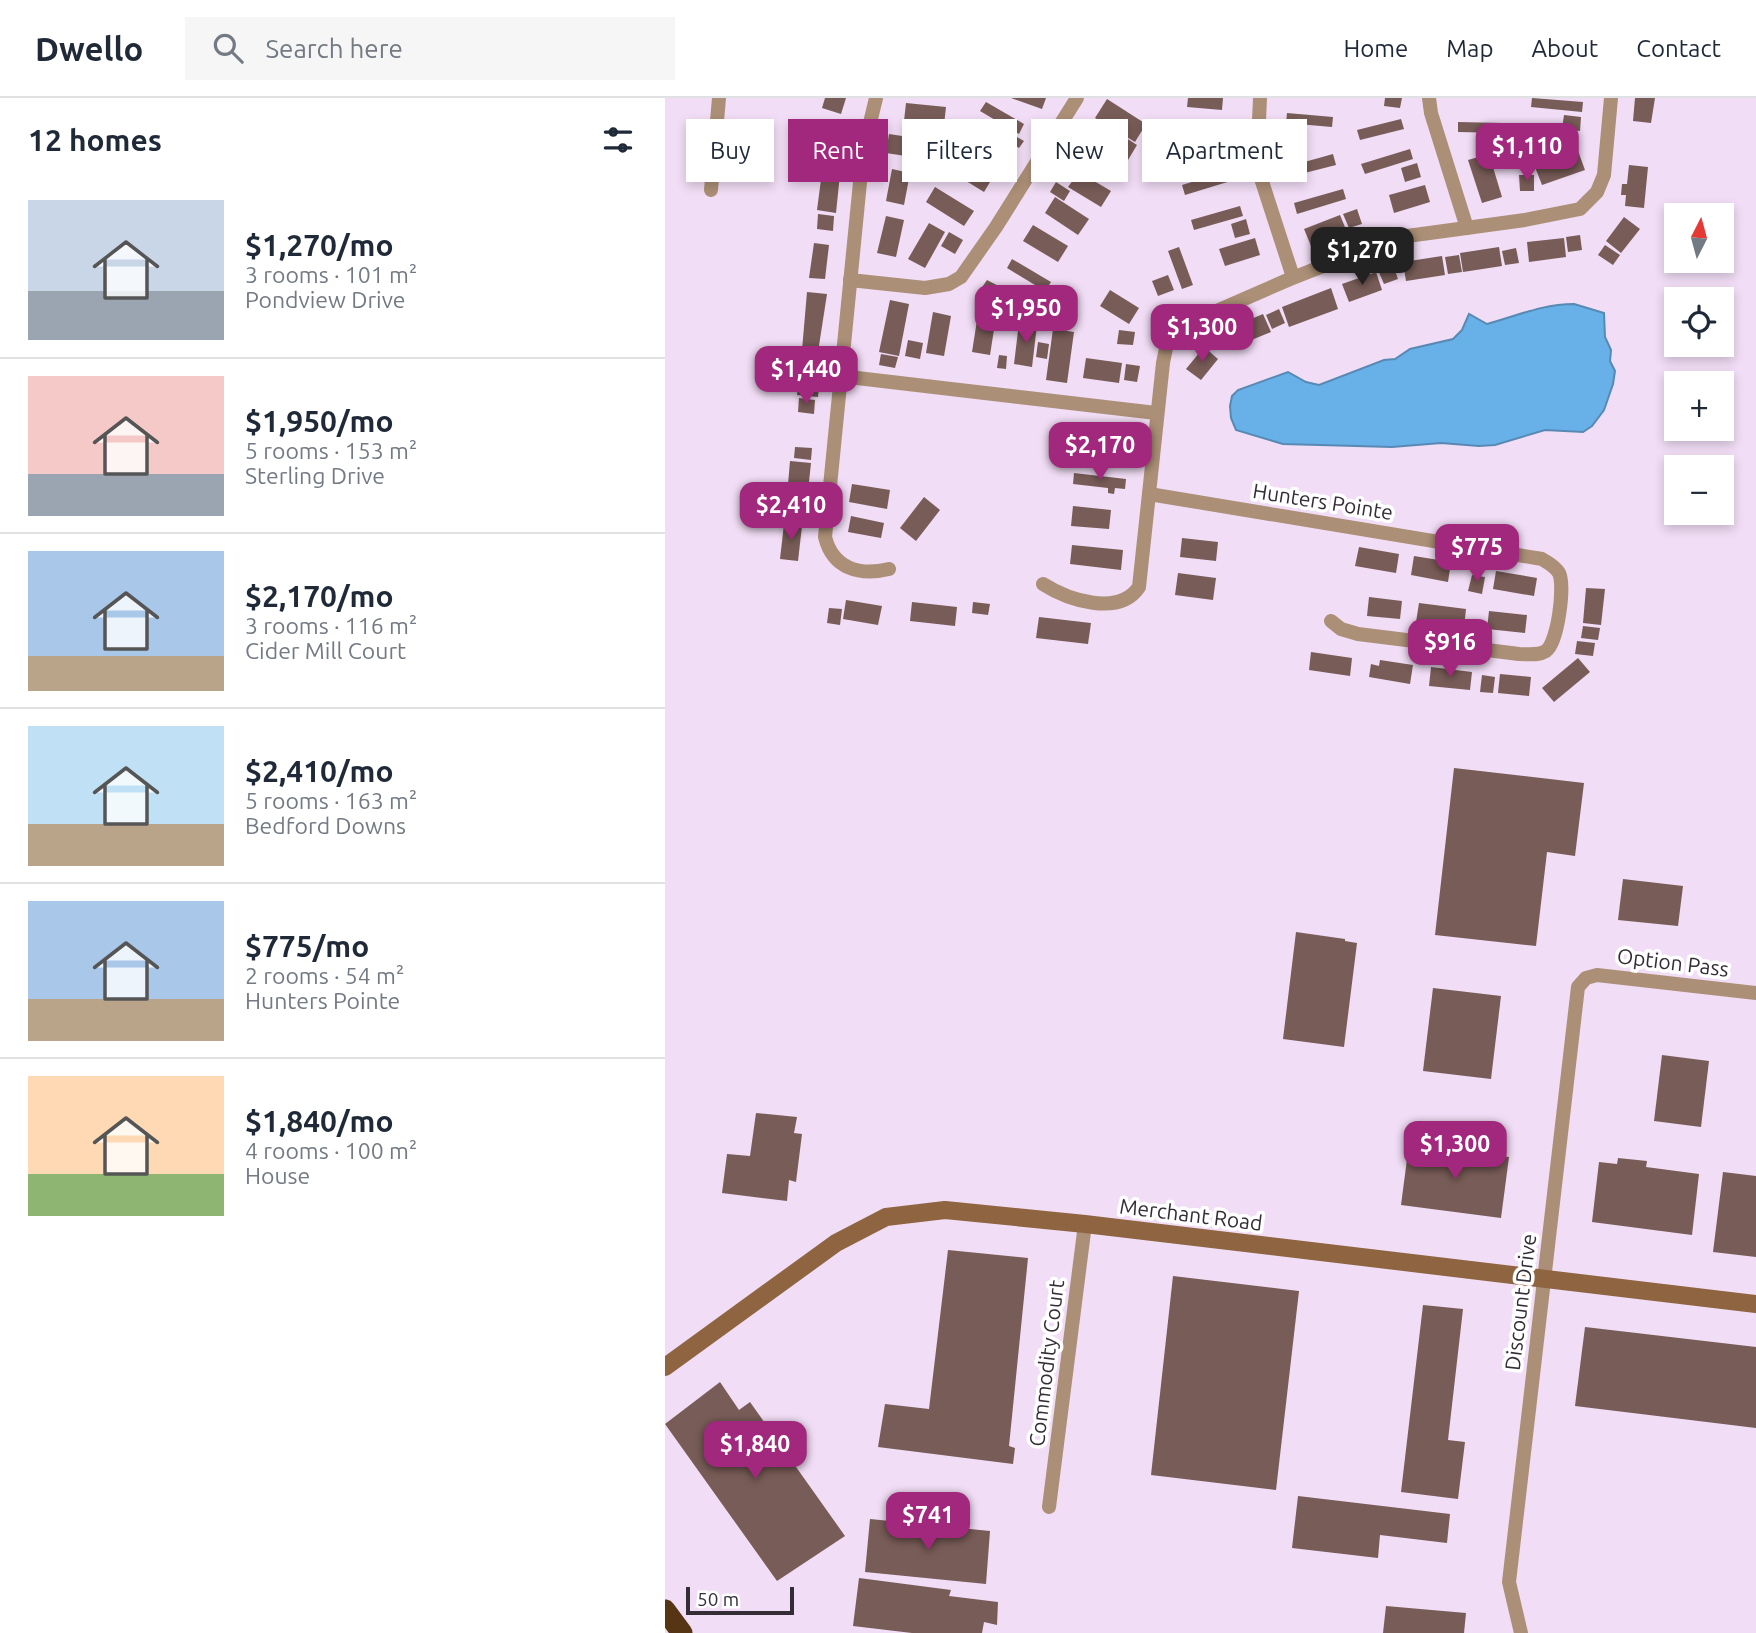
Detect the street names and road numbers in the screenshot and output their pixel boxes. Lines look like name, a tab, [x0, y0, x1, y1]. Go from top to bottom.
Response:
street label: Hunters Pointe	[1251, 478, 1395, 524]
street label: Option Pass	[1616, 943, 1730, 981]
street label: Merchant Road	[1118, 1193, 1264, 1235]
street label: Discount Drive	[1500, 1232, 1540, 1372]
street label: Commodity Court	[1024, 1278, 1068, 1448]

